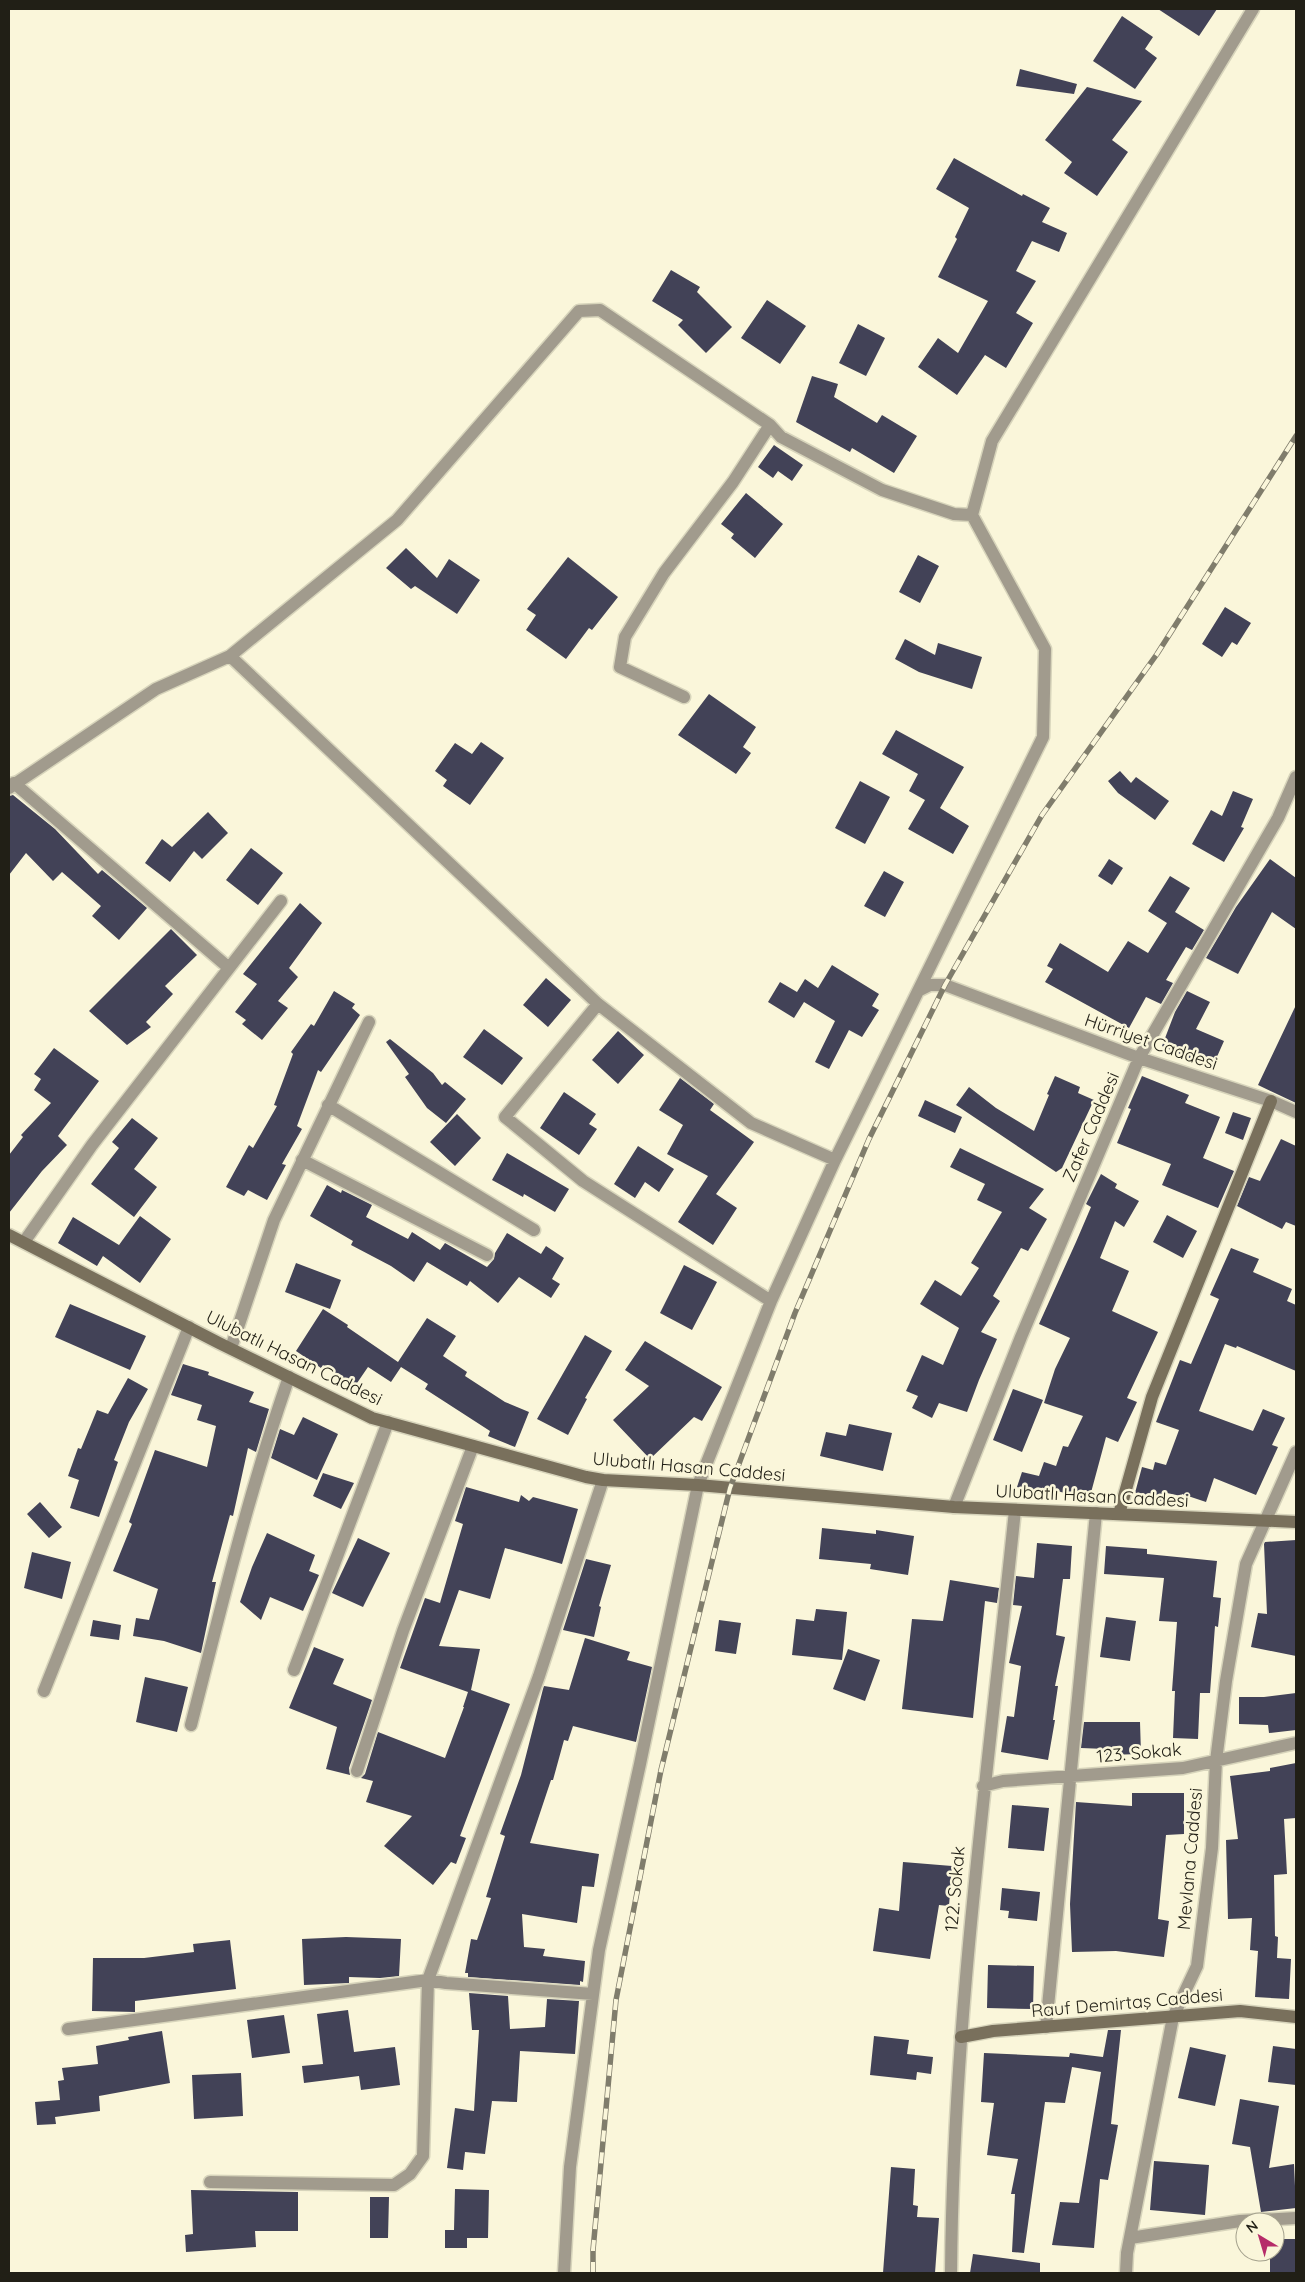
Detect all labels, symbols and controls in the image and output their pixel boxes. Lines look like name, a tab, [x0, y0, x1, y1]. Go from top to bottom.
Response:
street label: Hürriyet Caddesi	[1082, 1008, 1221, 1075]
street label: Zafer Caddesi	[1057, 1068, 1124, 1185]
street label: Ulubatlı Hasan Caddesi	[202, 1305, 386, 1410]
street label: Ulubatlı Hasan Caddesi	[592, 1447, 786, 1486]
street label: Ulubatlı Hasan Caddesi	[995, 1479, 1189, 1512]
street label: 123. Sokak	[1095, 1737, 1182, 1768]
street label: Mevlana Caddesi	[1172, 1787, 1207, 1931]
street label: 122. Sokak	[939, 1845, 970, 1933]
street label: Rauf Demirtaş Caddesi	[1030, 1983, 1224, 2022]
north arrow	[1235, 2212, 1285, 2262]
text: N	[1242, 2216, 1262, 2237]

